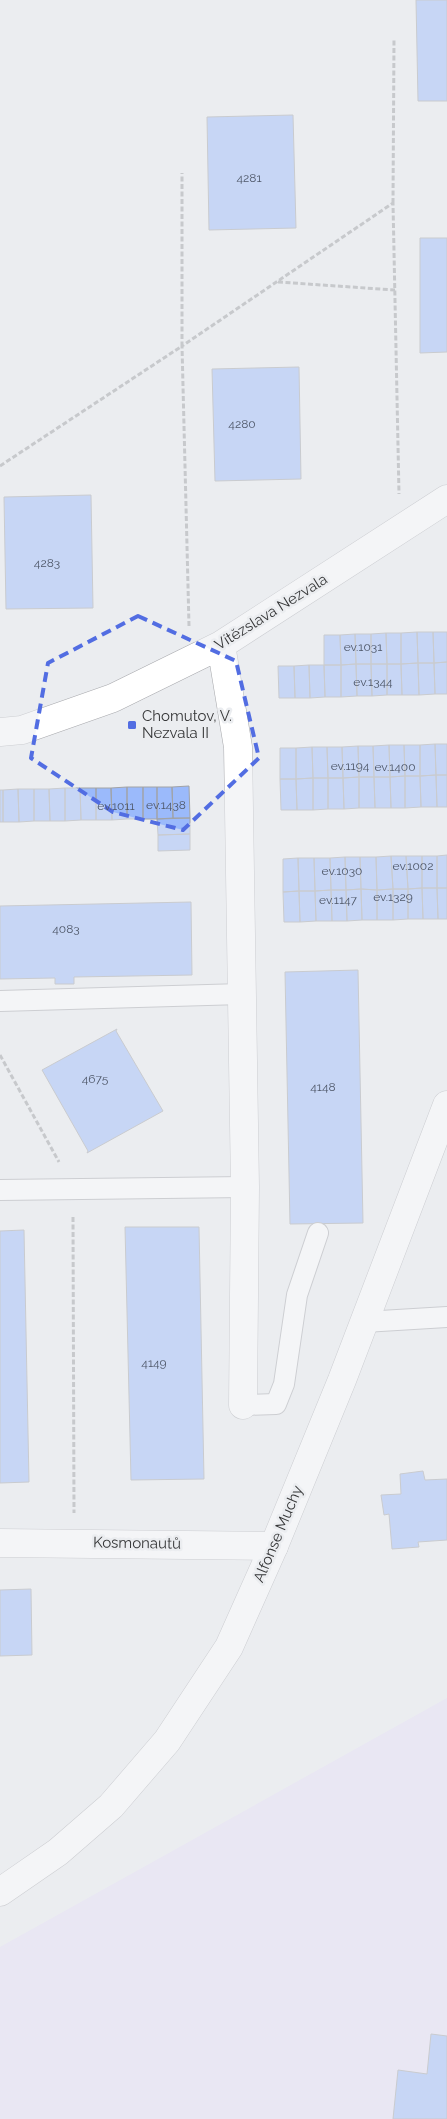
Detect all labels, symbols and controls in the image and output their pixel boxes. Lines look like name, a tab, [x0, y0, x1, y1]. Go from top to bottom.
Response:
house number: 4281	[236, 171, 262, 185]
house number: 4280	[228, 417, 256, 431]
house number: 4283	[34, 556, 60, 570]
street label: Vítězslava Nezvala	[211, 570, 331, 654]
house number: ev.1031	[344, 640, 382, 654]
house number: ev.1344	[353, 675, 393, 689]
place label: Chomutov, V. Nezvala II	[142, 707, 232, 742]
marker: Chomutov, V. Nezvala II	[126, 719, 138, 731]
house number: ev.1194	[331, 759, 370, 773]
house number: ev.1400	[374, 760, 416, 774]
house number: ev.1438	[146, 798, 186, 812]
house number: ev.1011	[97, 799, 135, 813]
house number: ev.1002	[393, 859, 433, 873]
house number: ev.1030	[322, 864, 362, 878]
house number: ev.1329	[373, 890, 413, 904]
house number: ev.1147	[319, 893, 358, 907]
house number: 4083	[52, 922, 80, 936]
house number: 4675	[82, 1072, 109, 1086]
house number: 4148	[310, 1080, 336, 1094]
house number: 4149	[141, 1356, 167, 1370]
street label: Alfonse Muchy	[250, 1483, 306, 1585]
street label: Kosmonautů	[93, 1533, 181, 1553]

